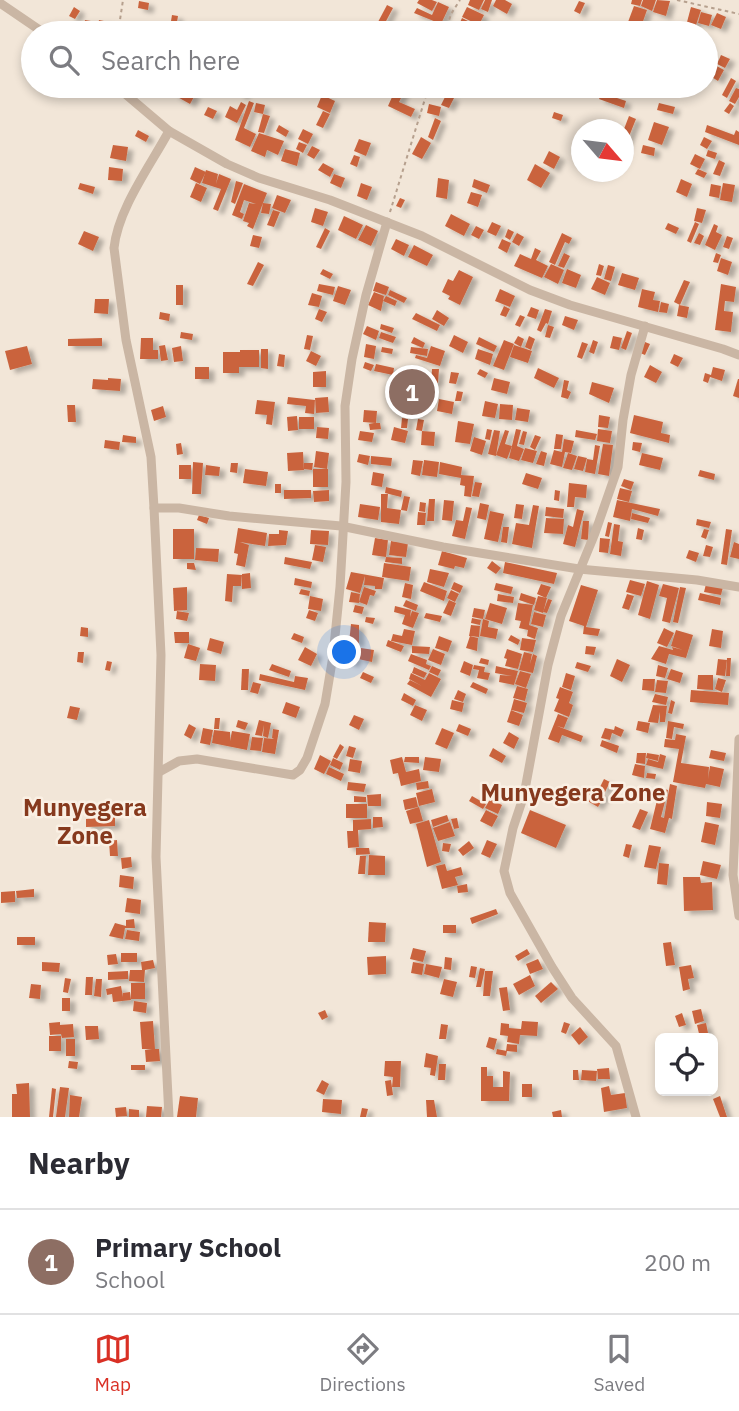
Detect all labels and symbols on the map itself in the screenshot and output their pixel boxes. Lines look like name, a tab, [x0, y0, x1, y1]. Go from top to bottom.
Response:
north arrow	[571, 119, 634, 182]
pin: 1	[389, 366, 435, 418]
your location	[327, 635, 361, 669]
district label: Munyegera Zone	[480, 776, 666, 808]
district label: Munyegera Zone	[23, 791, 147, 851]

